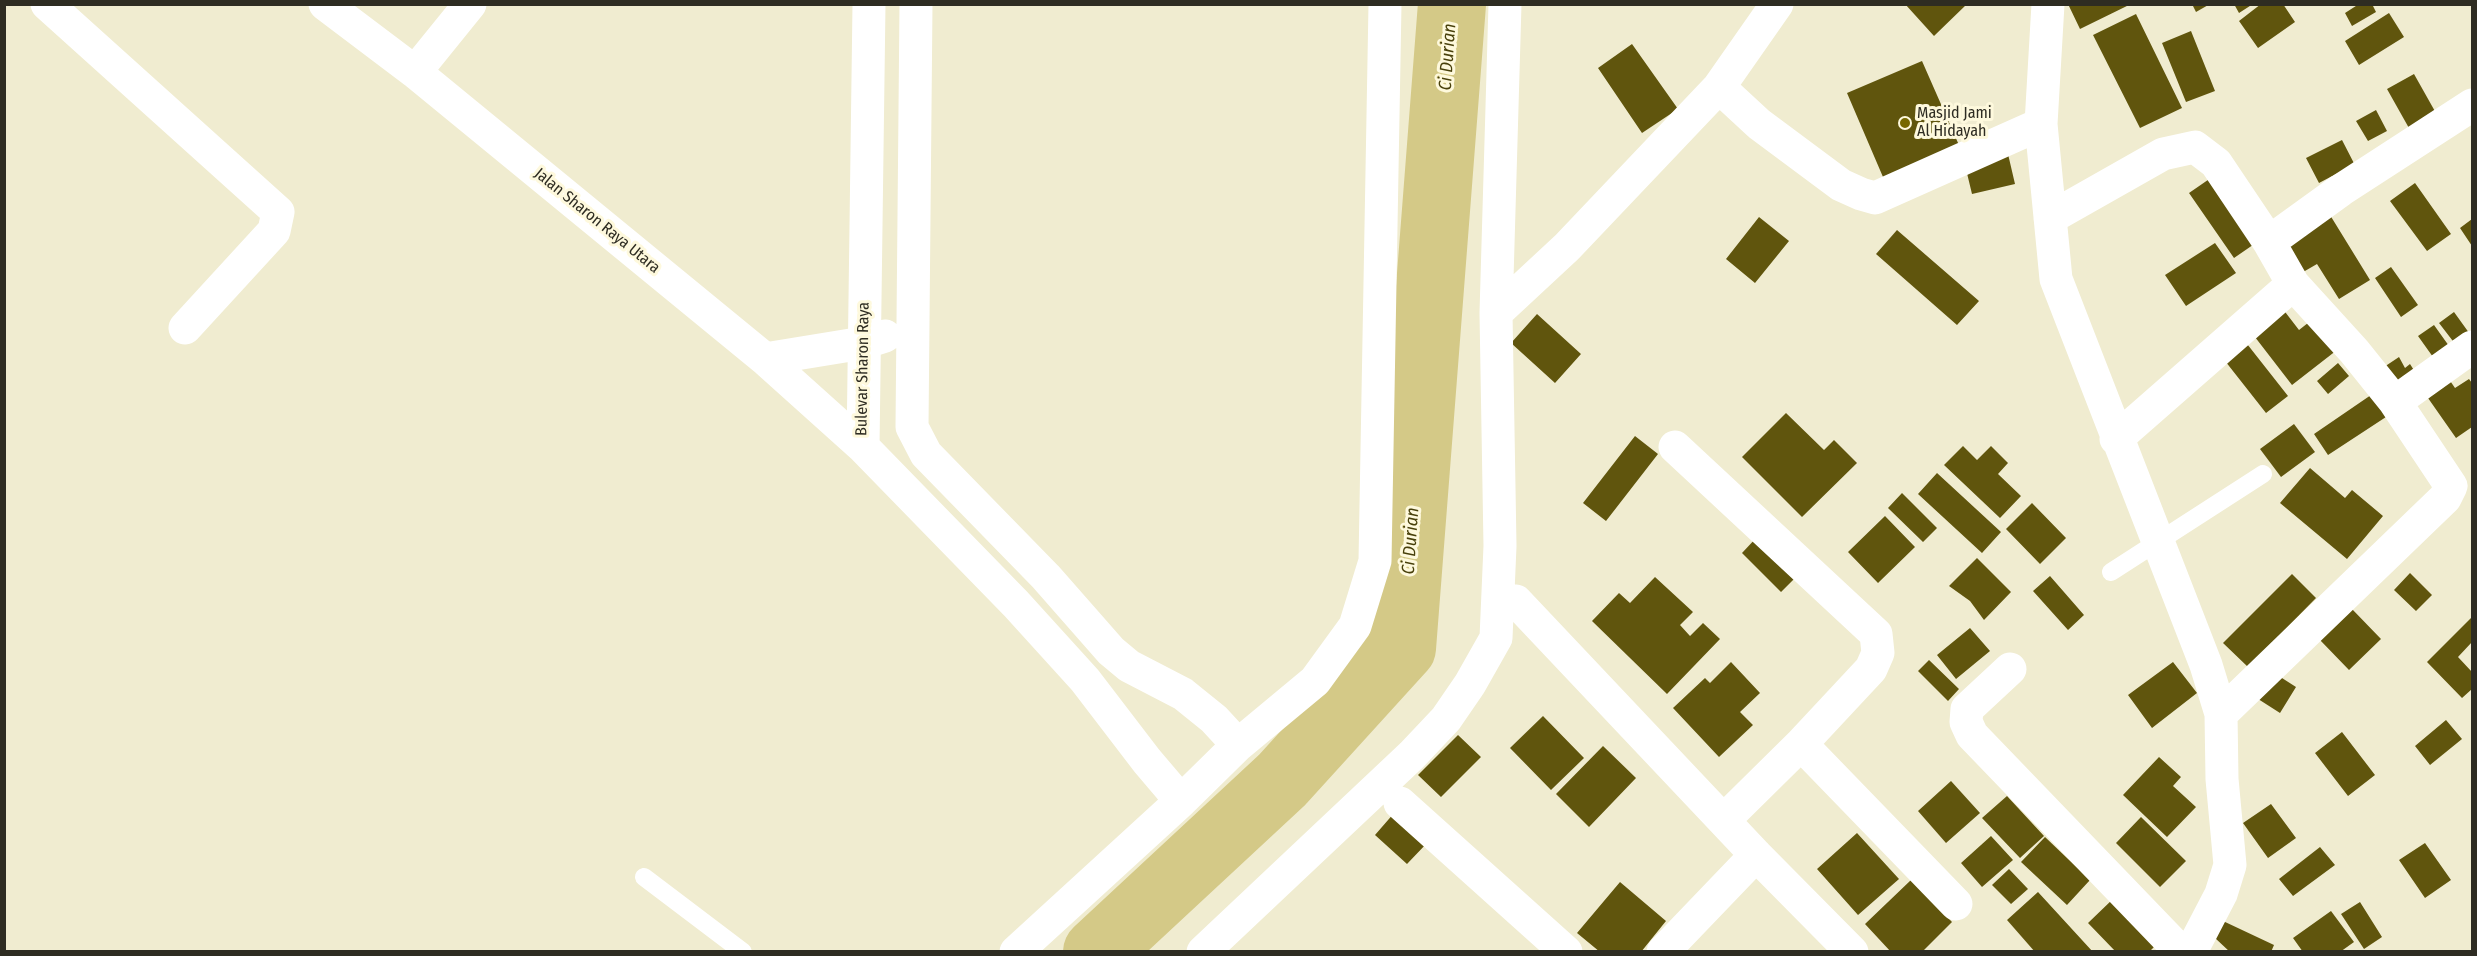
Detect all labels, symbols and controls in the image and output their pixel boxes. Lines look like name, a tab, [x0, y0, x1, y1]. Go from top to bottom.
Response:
water label: Ci Durian	[1435, 23, 1461, 91]
place label: Masjid Jami Al Hidayah	[1917, 104, 1992, 142]
marker: Masjid Jami Al Hidayah	[1898, 116, 1912, 130]
street label: Jalan Sharon Raya Utara	[530, 164, 664, 278]
street label: Bulevar Sharon Raya	[852, 302, 874, 436]
water label: Ci Durian	[1398, 507, 1424, 575]

